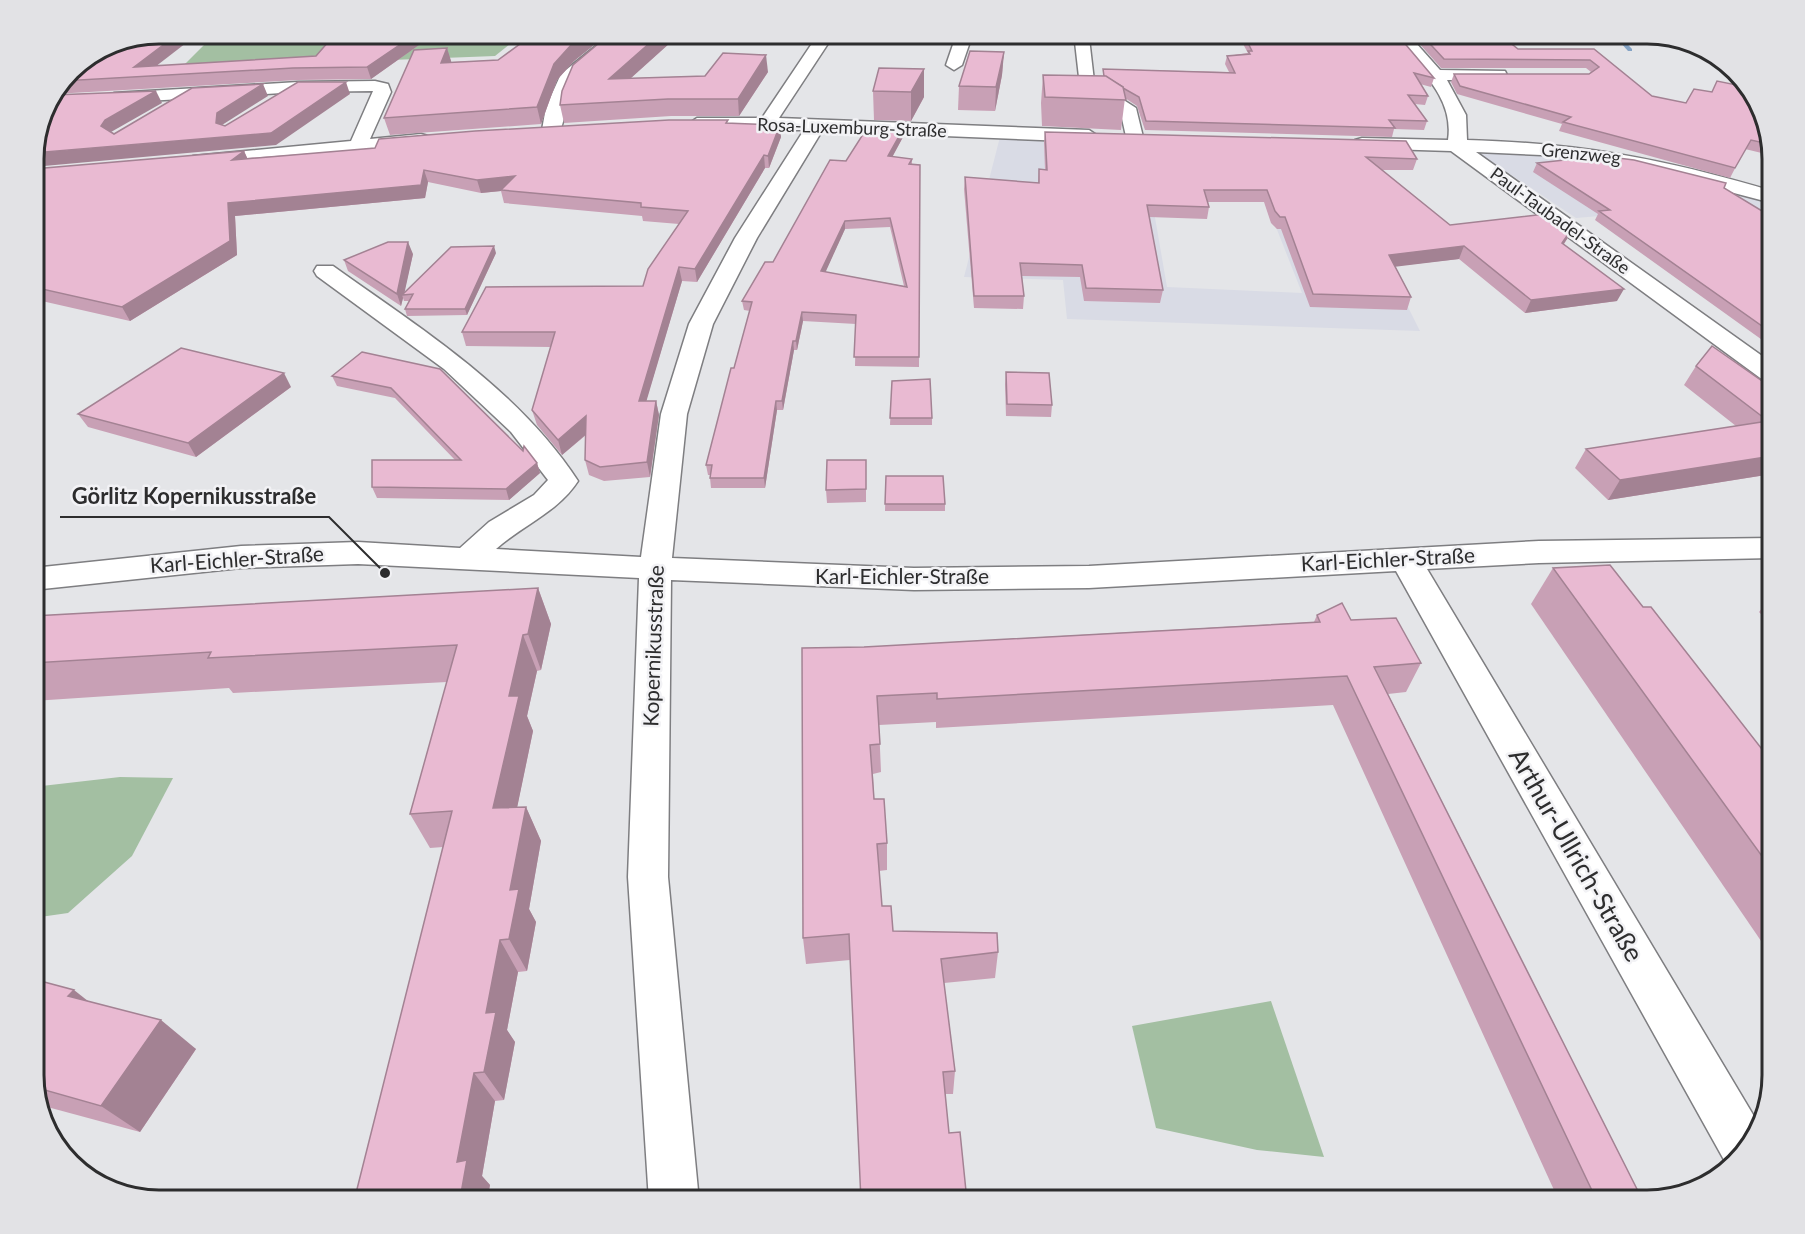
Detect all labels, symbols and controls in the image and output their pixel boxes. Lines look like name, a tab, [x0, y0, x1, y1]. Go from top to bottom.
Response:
street label: Rosa-Luxemburg-Straße	[757, 113, 947, 141]
street label: Grenzweg	[1540, 138, 1622, 168]
street label: Paul-Taubadel-Straße	[1486, 162, 1635, 278]
callout: Görlitz Kopernikusstraße	[60, 477, 329, 517]
text: Görlitz Kopernikusstraße	[72, 482, 317, 509]
street label: Karl-Eichler-Straße	[149, 540, 325, 577]
street label: Karl-Eichler-Straße	[1300, 541, 1476, 576]
street label: Karl-Eichler-Straße	[815, 563, 989, 588]
street label: Kopernikusstraße	[637, 565, 668, 727]
street label: Arthur-Ullrich-Straße	[1503, 742, 1651, 967]

